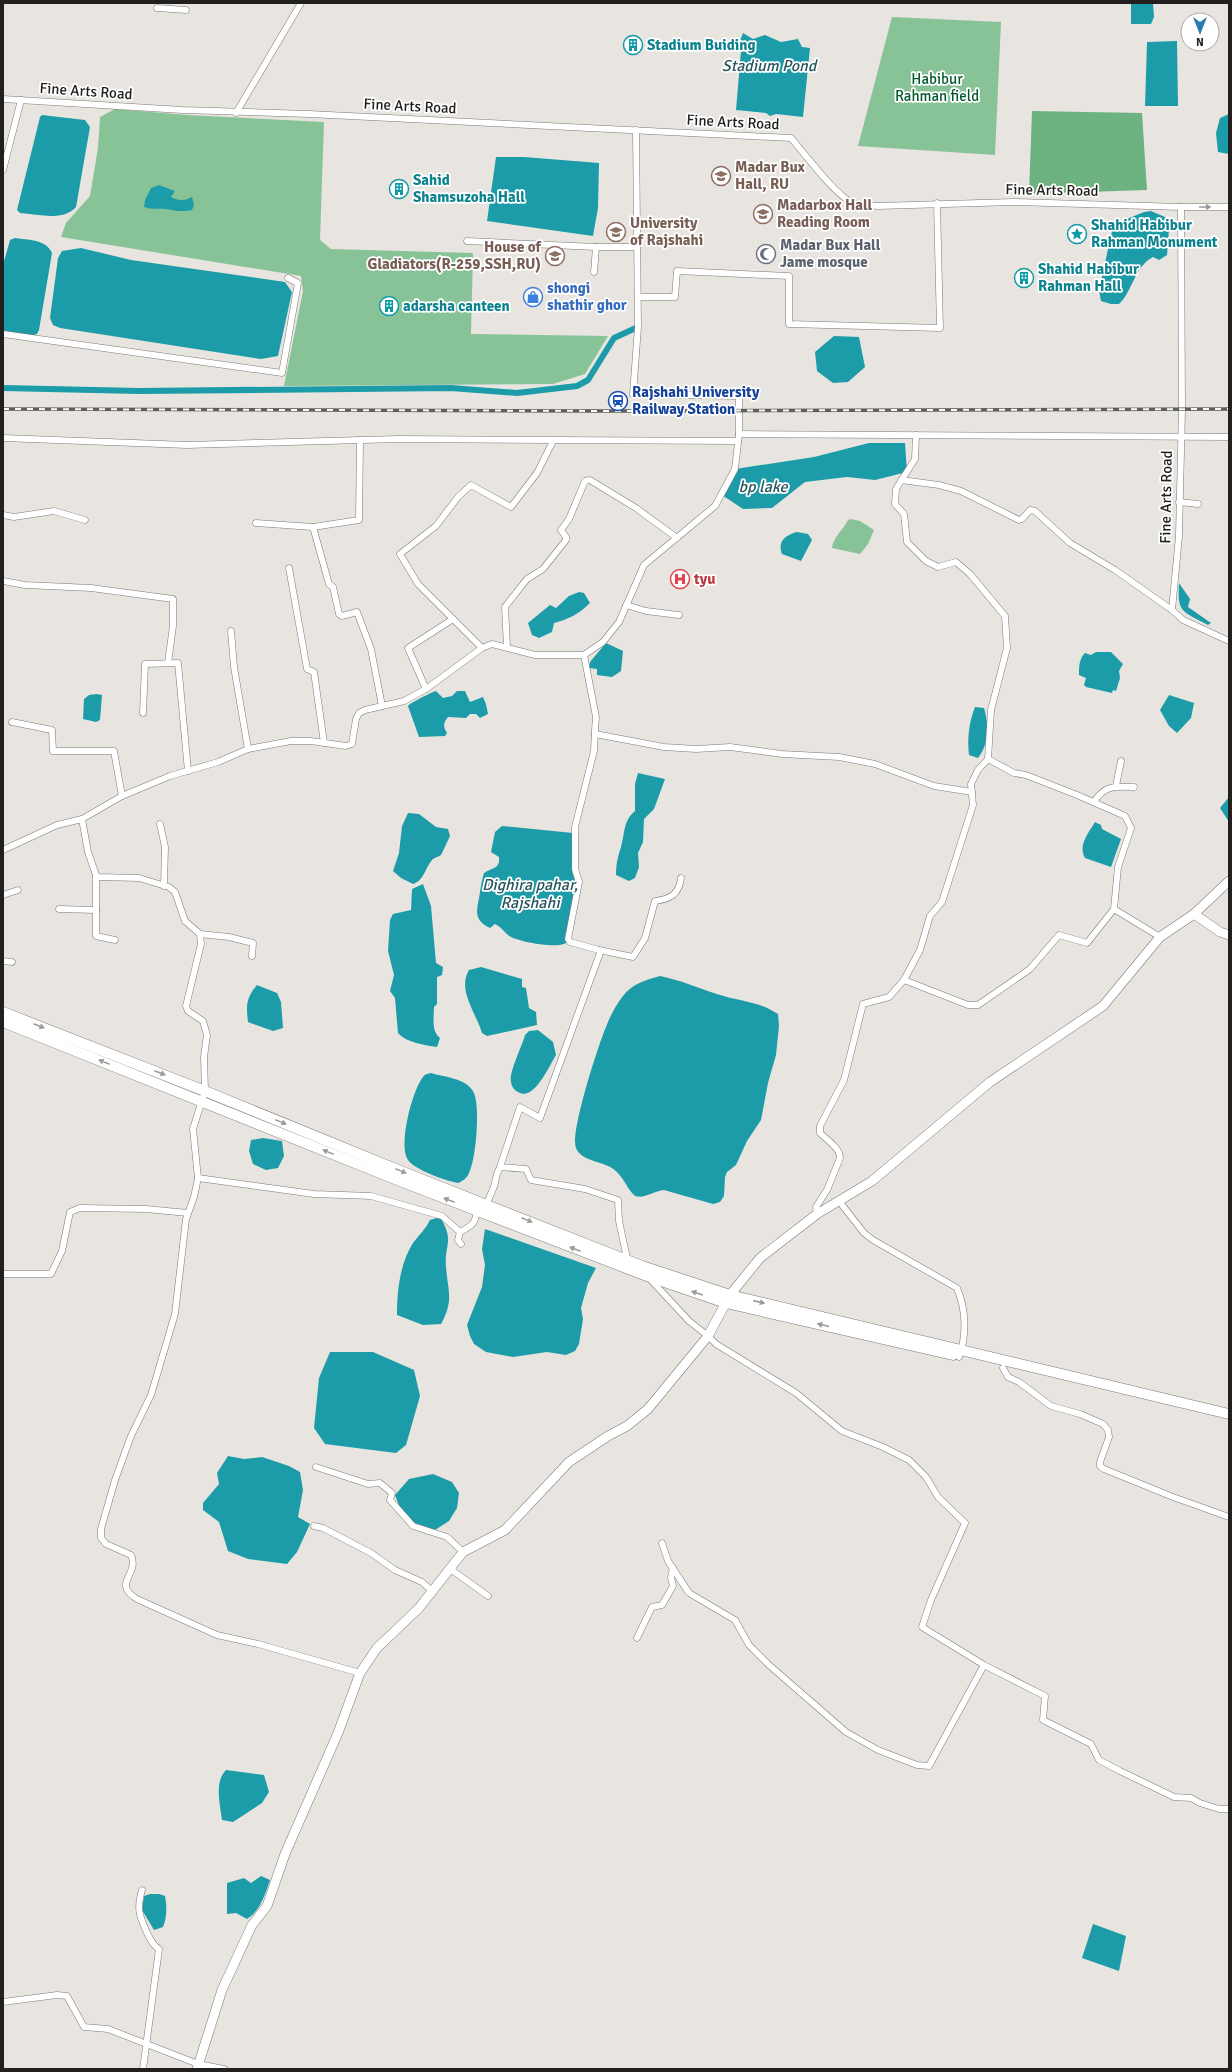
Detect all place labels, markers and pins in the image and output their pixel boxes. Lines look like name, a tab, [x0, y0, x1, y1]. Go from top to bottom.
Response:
building icon: Stadium Buiding	[622, 34, 644, 56]
place label: Stadium Buiding	[647, 36, 756, 54]
place label: Madar Bux Hall, RU	[735, 158, 806, 193]
school or university icon: Madar Bux Hall, RU	[710, 165, 732, 187]
place label: Sahid Shamsuzoha Hall	[413, 171, 525, 206]
building icon: Sahid Shamsuzoha Hall	[388, 178, 410, 200]
place label: Madarbox Hall Reading Room	[777, 196, 873, 231]
school or university icon: Madarbox Hall Reading Room	[752, 203, 774, 225]
place label: University of Rajshahi	[630, 214, 703, 249]
place label: Shahid Habibur Rahman Monument	[1091, 216, 1218, 251]
school or university icon: University of Rajshahi	[605, 221, 627, 243]
place icon: Shahid Habibur Rahman Monument	[1066, 223, 1088, 245]
place label: Madar Bux Hall Jame mosque	[780, 236, 881, 271]
place label: House of Gladiators(R-259,SSH,RU)	[368, 238, 543, 273]
mosque icon: Madar Bux Hall Jame mosque	[755, 243, 777, 265]
school or university icon: House of Gladiators(R-259,SSH,RU)	[544, 245, 566, 267]
place label: Shahid Habibur Rahman Hall	[1038, 260, 1139, 295]
building icon: Shahid Habibur Rahman Hall	[1013, 267, 1035, 289]
place label: shongi shathir ghor	[547, 279, 627, 314]
shop icon: shongi shathir ghor	[522, 286, 544, 308]
building icon: adarsha canteen	[378, 295, 400, 317]
place label: adarsha canteen	[403, 297, 510, 315]
place label: Rajshahi University Railway Station	[632, 383, 760, 418]
station icon: Rajshahi University Railway Station	[607, 390, 629, 412]
hospital icon: tyu	[669, 568, 691, 590]
place label: tyu	[693, 570, 715, 588]

